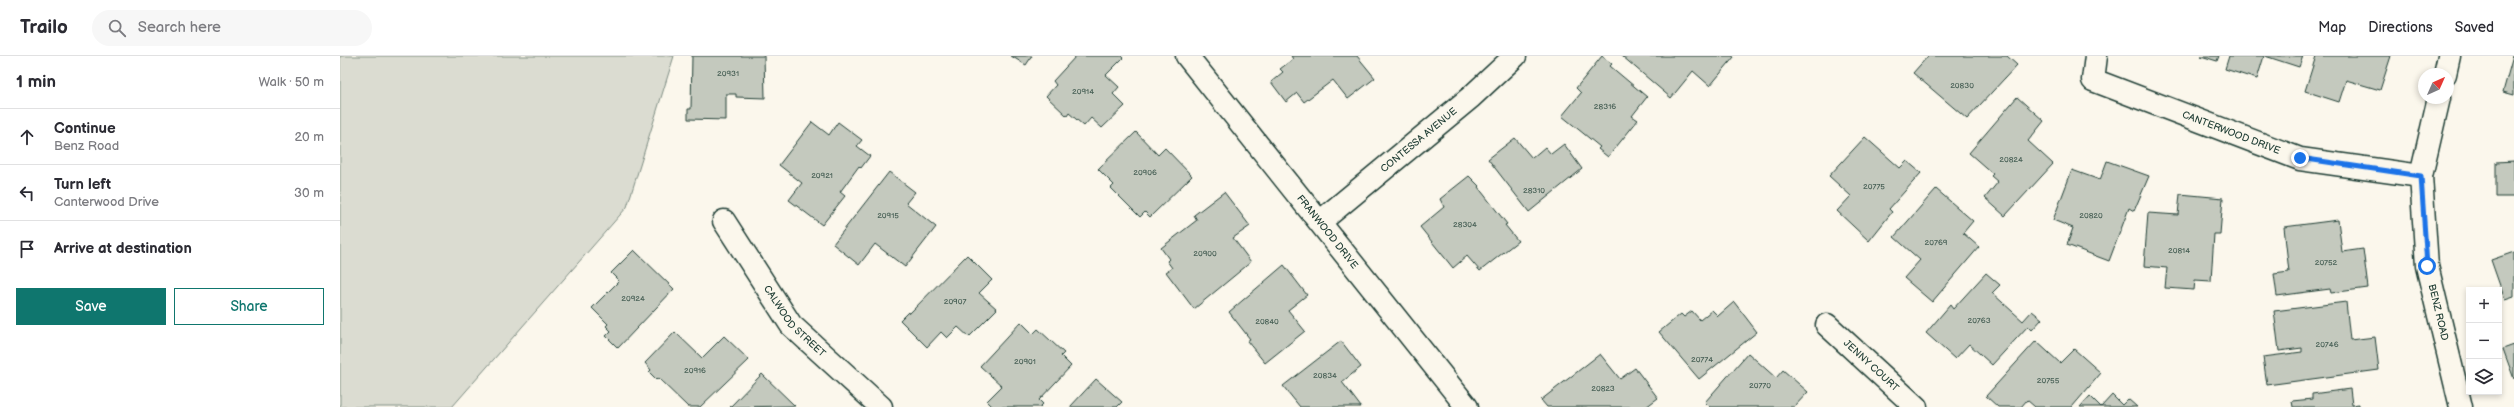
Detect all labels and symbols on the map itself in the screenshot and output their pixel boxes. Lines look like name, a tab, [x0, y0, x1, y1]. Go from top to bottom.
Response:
north arrow	[2418, 68, 2454, 104]
house number: 20931	[717, 69, 739, 78]
house number: 20830	[1950, 81, 1974, 90]
house number: 20914	[1072, 87, 1094, 96]
house number: 28316	[1594, 102, 1616, 111]
street label: CONTESSA AVENUE	[1378, 105, 1460, 175]
street label: CANTERWOOD DRIVE	[2180, 109, 2282, 157]
route end	[2291, 149, 2309, 167]
house number: 20824	[1999, 155, 2023, 164]
house number: 20906	[1133, 168, 1157, 177]
house number: 20921	[811, 171, 833, 180]
house number: 20775	[1863, 182, 1885, 191]
house number: 28310	[1523, 186, 1545, 195]
street label: FRANWOOD DRIVE	[1294, 193, 1361, 272]
house number: 20915	[877, 211, 899, 220]
house number: 20820	[2079, 211, 2103, 220]
house number: 28304	[1453, 220, 1477, 229]
house number: 20769	[1925, 238, 1948, 247]
house number: 20814	[2168, 246, 2190, 255]
house number: 20900	[1193, 249, 1217, 258]
route start	[2418, 257, 2436, 275]
house number: 20752	[2315, 258, 2338, 267]
street label: CALWOOD STREET	[761, 283, 828, 359]
street label: BENZ ROAD	[2426, 283, 2451, 342]
house number: 20924	[621, 294, 645, 303]
house number: 20907	[944, 297, 966, 306]
house number: 20763	[1967, 316, 1991, 325]
house number: 20840	[1255, 317, 1279, 326]
street label: JENNY COURT	[1841, 337, 1901, 394]
house number: 20746	[2315, 340, 2339, 349]
house number: 20774	[1691, 355, 1713, 364]
house number: 20901	[1014, 357, 1036, 366]
house number: 20916	[684, 366, 706, 375]
house number: 20834	[1313, 371, 1337, 380]
house number: 20755	[2037, 376, 2060, 385]
house number: 20770	[1749, 381, 1771, 390]
house number: 20823	[1591, 384, 1615, 393]

